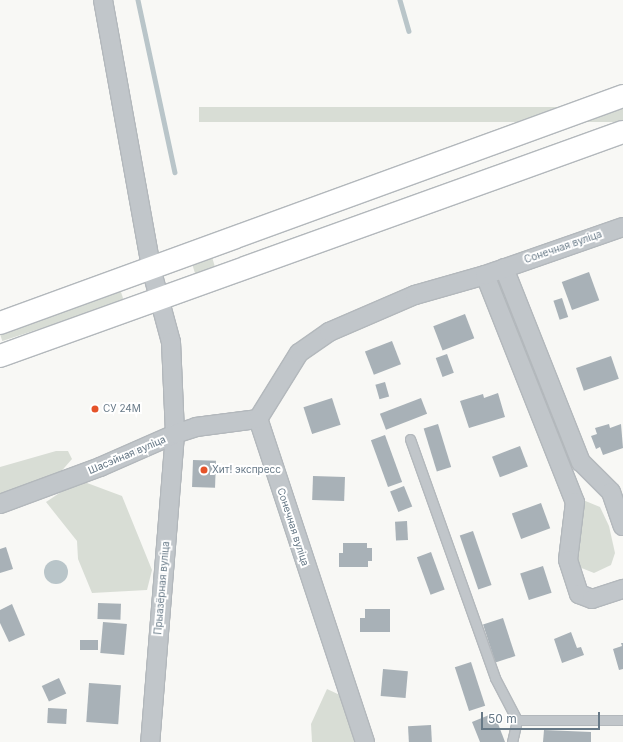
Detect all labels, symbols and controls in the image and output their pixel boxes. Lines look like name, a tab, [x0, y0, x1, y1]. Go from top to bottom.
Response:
street label: Сонечная вуліца	[523, 228, 603, 266]
place label: СУ 24М	[103, 403, 141, 415]
marker: СУ 24М	[90, 404, 100, 414]
street label: Шасэйная вуліца	[86, 433, 168, 477]
place label: Хит! экспресс	[212, 464, 281, 476]
marker: Хит! экспресс	[199, 465, 209, 475]
street label: Сонечная вуліца	[275, 486, 311, 568]
street label: Прыазёрная вуліца	[152, 541, 172, 635]
scale bar	[483, 704, 602, 730]
text: 50 m	[488, 711, 517, 726]

